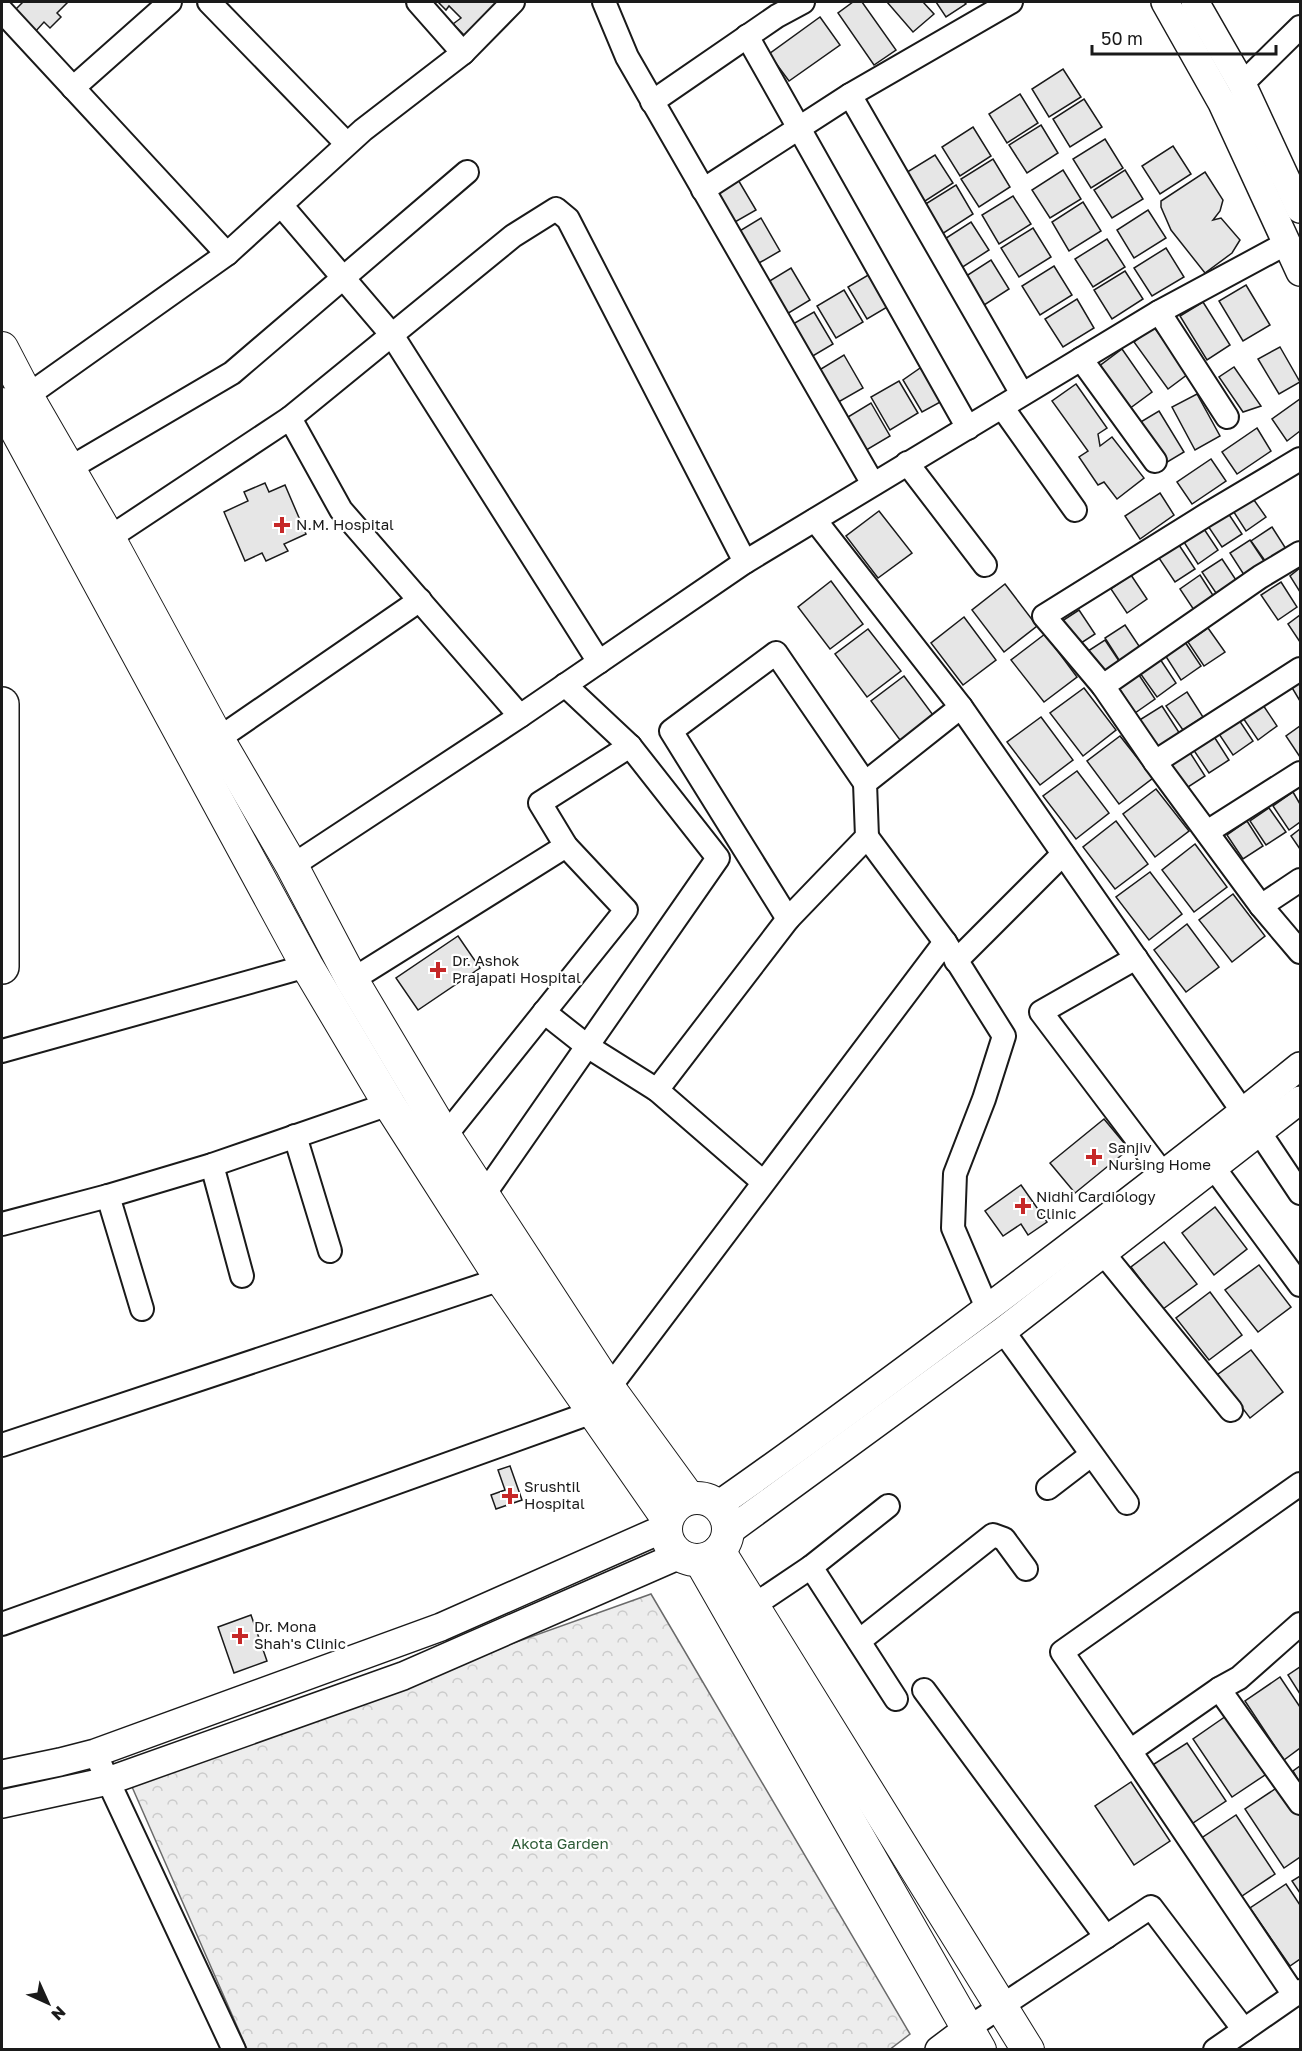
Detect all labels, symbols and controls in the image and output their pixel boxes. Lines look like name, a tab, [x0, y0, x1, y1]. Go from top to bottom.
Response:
scale bar	[1092, 18, 1276, 56]
text: 50 m	[1101, 27, 1143, 49]
place label: N.M. Hospital	[296, 515, 394, 533]
marker: N.M. Hospital	[273, 516, 291, 534]
place label: Dr. Ashok Prajapati Hospital	[452, 951, 581, 986]
marker: Dr. Ashok Prajapati Hospital	[429, 961, 447, 979]
place label: Sanjiv Nursing Home	[1108, 1138, 1211, 1173]
marker: Sanjiv Nursing Home	[1085, 1148, 1103, 1166]
place label: Nidhi Cardiology Clinic	[1036, 1187, 1156, 1222]
marker: Nidhi Cardiology Clinic	[1014, 1197, 1032, 1215]
place label: Srushtil Hospital	[524, 1477, 585, 1512]
marker: Srushtil Hospital	[501, 1487, 519, 1505]
place label: Dr. Mona Shah's Clinic	[254, 1617, 346, 1652]
marker: Dr. Mona Shah's Clinic	[231, 1627, 249, 1645]
park label: Akota Garden	[511, 1834, 609, 1852]
north arrow	[18, 1973, 78, 2033]
text: N	[47, 2002, 70, 2025]

